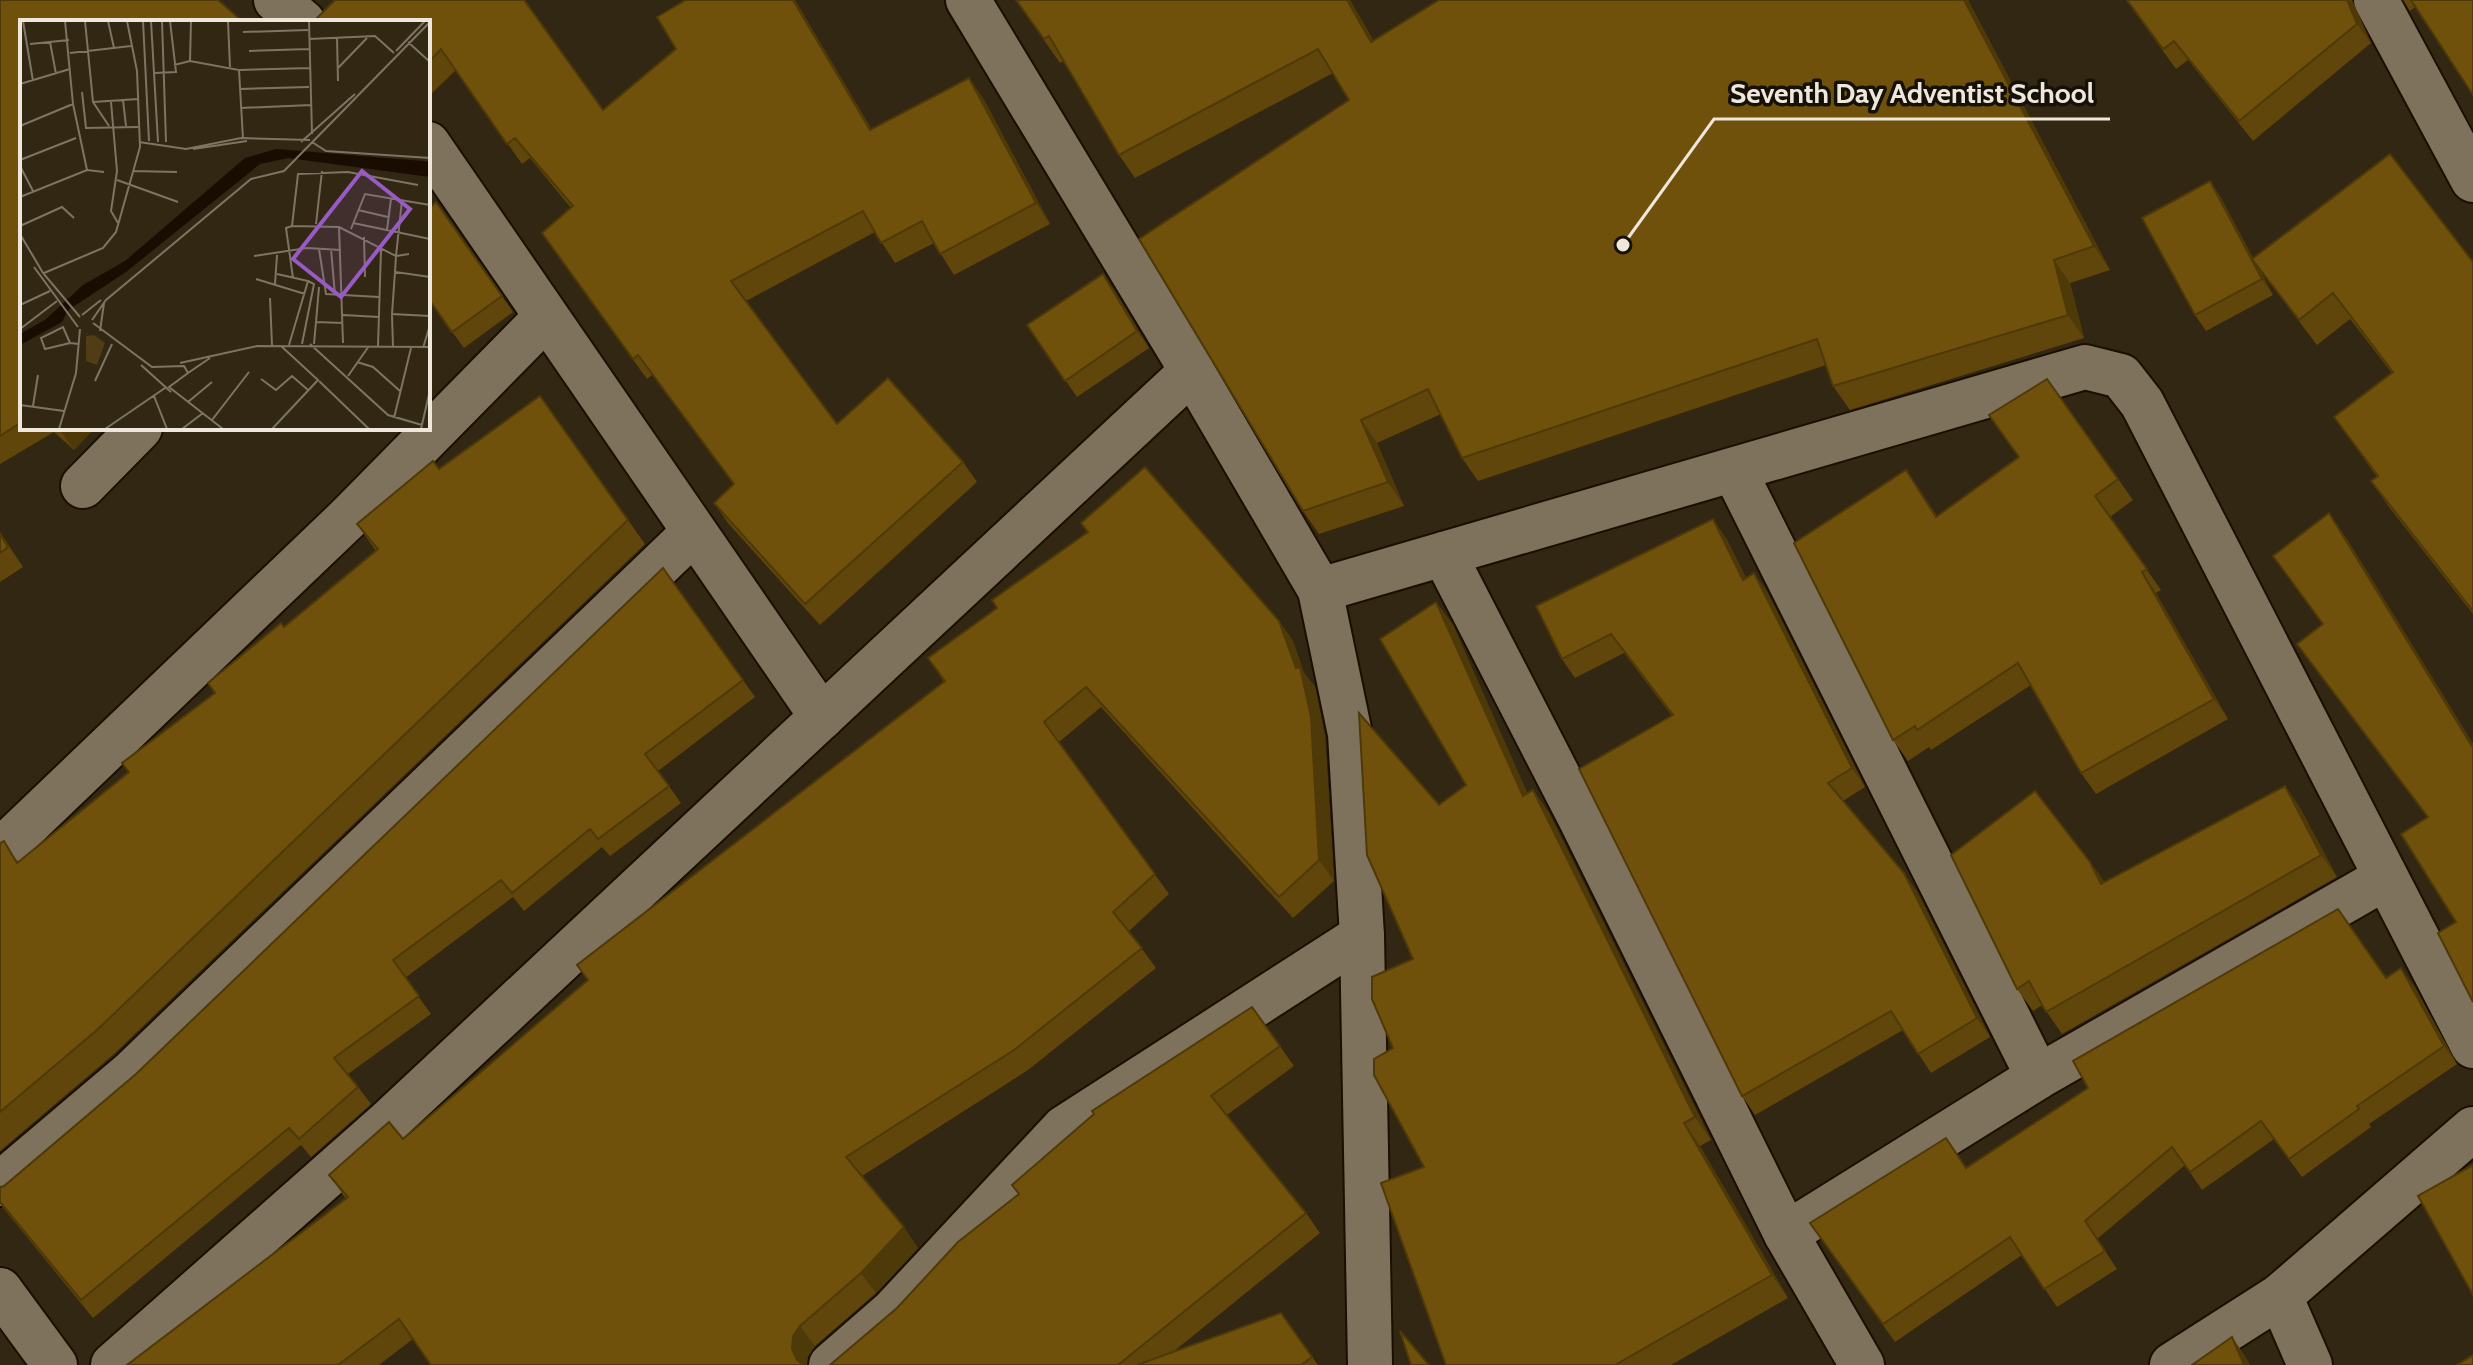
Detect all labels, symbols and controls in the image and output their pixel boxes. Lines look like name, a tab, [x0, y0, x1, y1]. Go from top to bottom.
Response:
inset map	[20, 20, 430, 430]
callout: Seventh Day Adventist School	[1714, 67, 2110, 119]
text: Seventh Day Adventist School	[1730, 76, 2094, 110]

